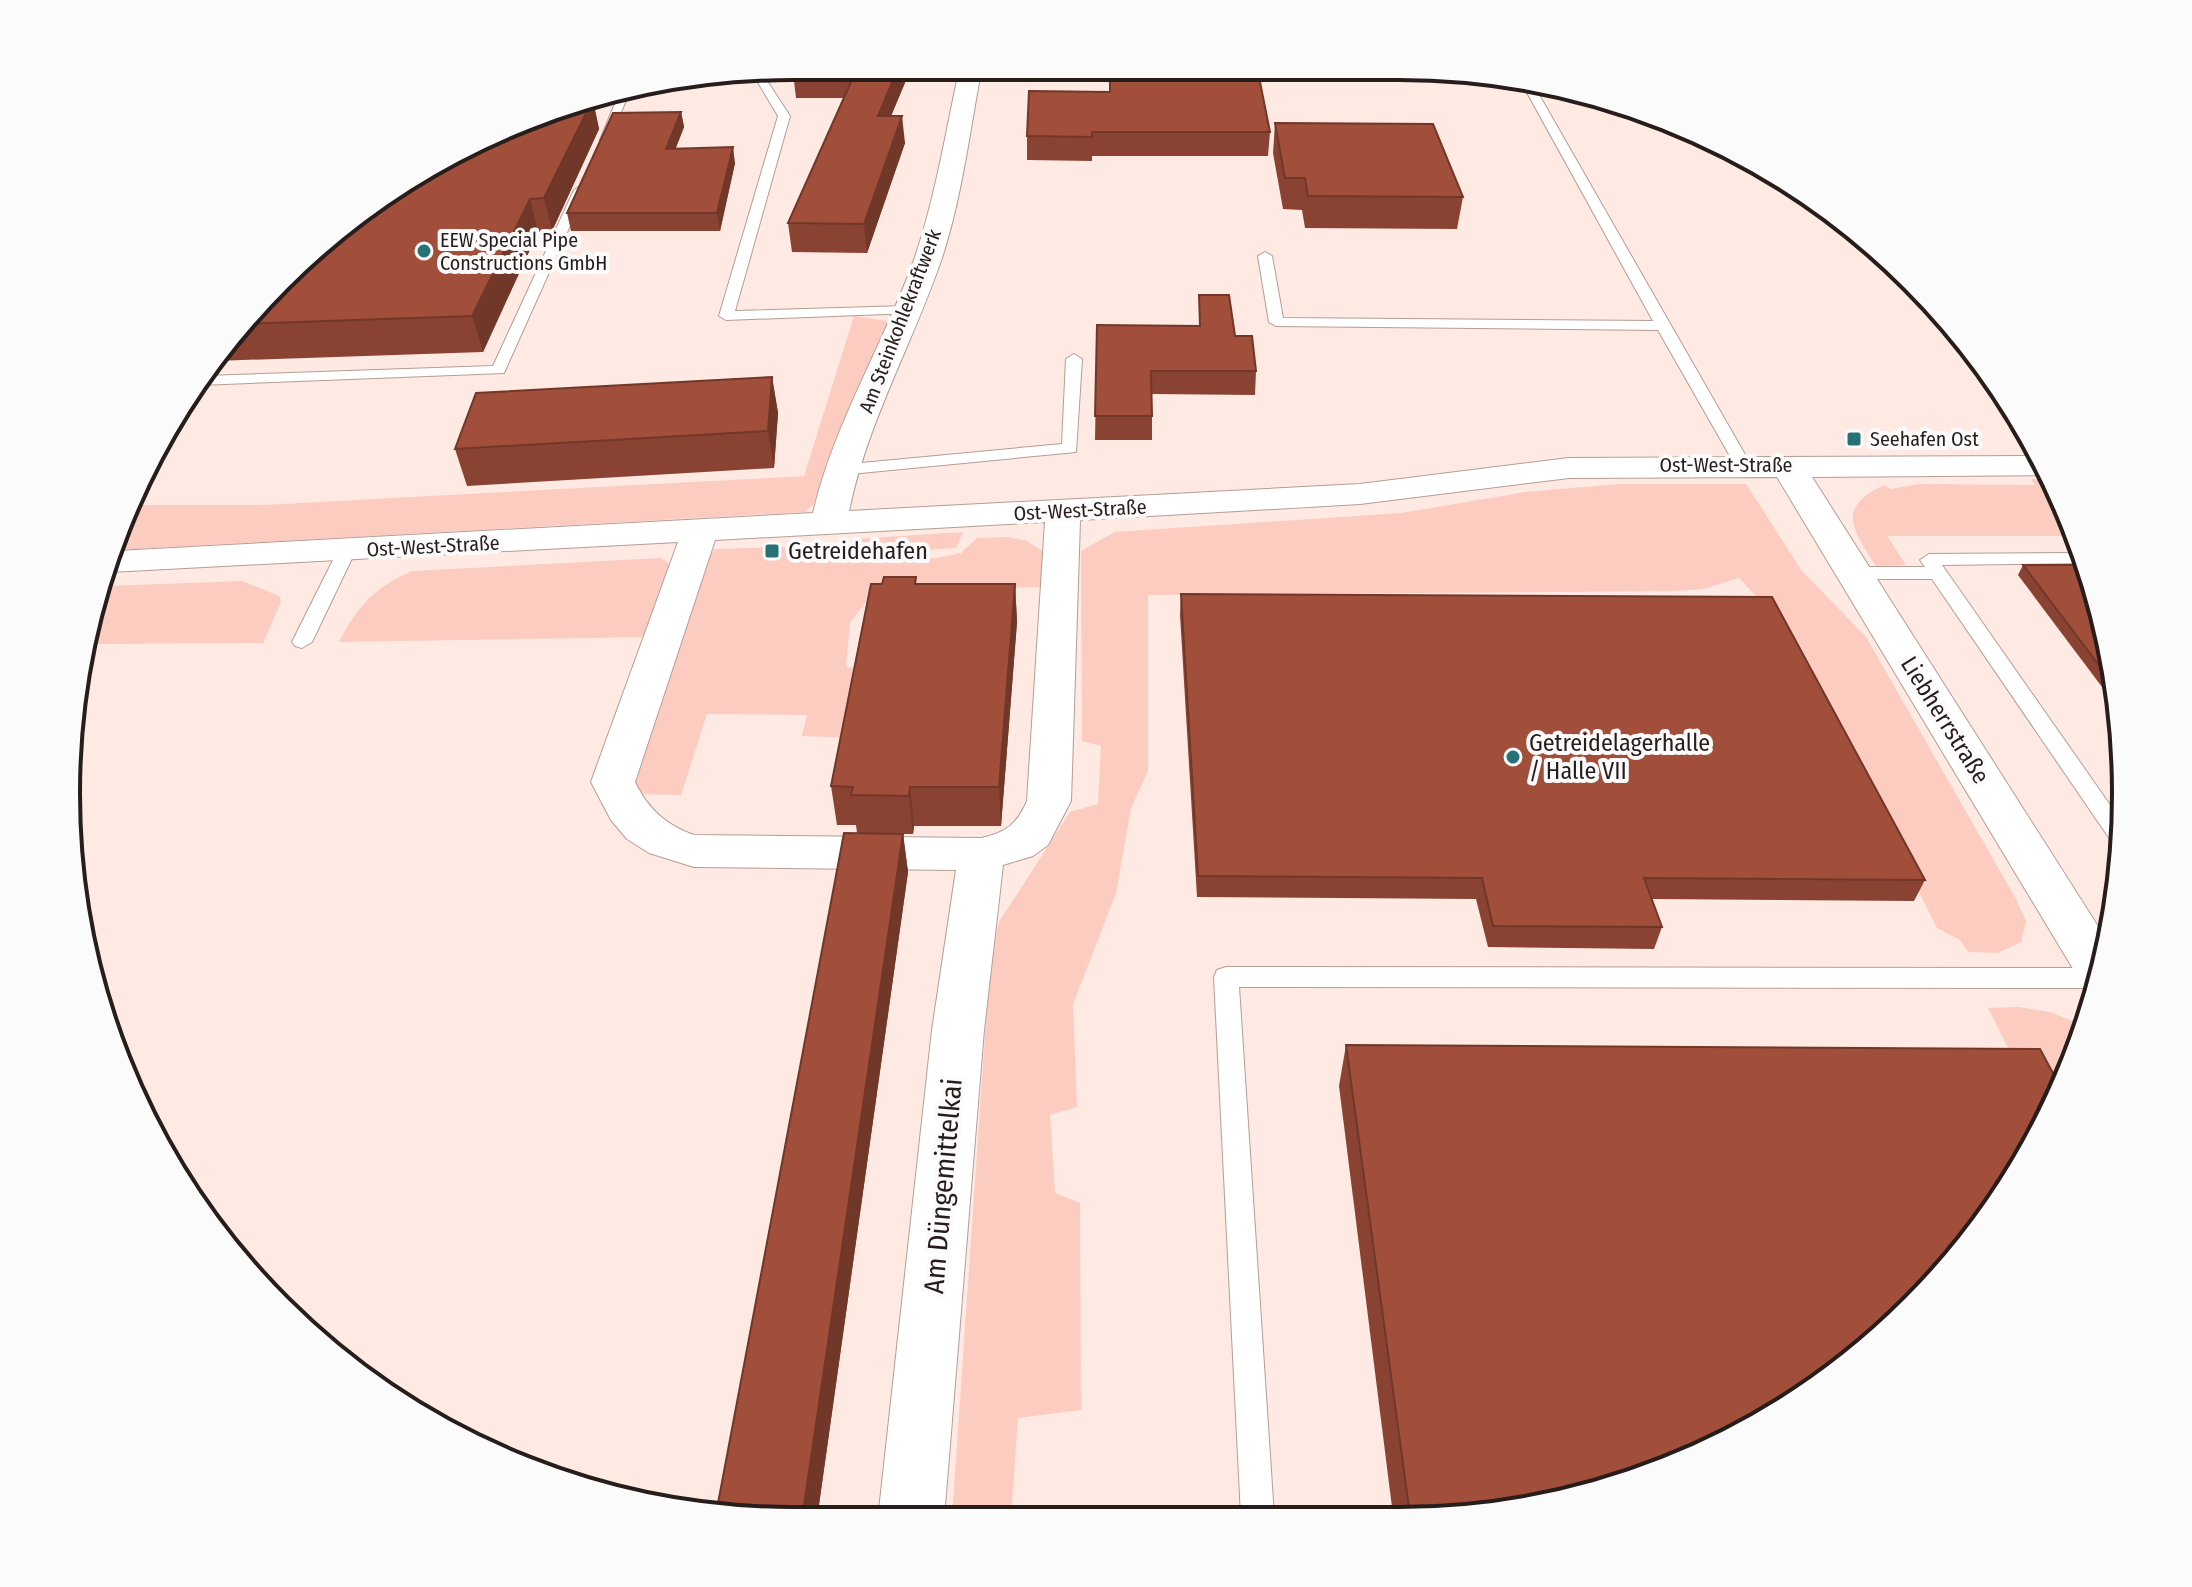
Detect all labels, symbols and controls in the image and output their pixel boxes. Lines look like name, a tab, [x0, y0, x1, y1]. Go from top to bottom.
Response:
street label: Am Steinkohlekraftwerk	[854, 225, 946, 416]
place label: EEW Special Pipe Constructions GmbH	[440, 228, 607, 275]
marker: EEW Special Pipe Constructions GmbH	[415, 242, 433, 260]
place label: Seehafen Ost	[1870, 427, 1979, 451]
marker: Seehafen Ost	[1845, 430, 1863, 448]
street label: Ost-West-Straße	[1660, 453, 1792, 477]
street label: Ost-West-Straße	[1013, 495, 1147, 525]
street label: Ost-West-Straße	[366, 531, 500, 561]
place label: Getreidehafen	[788, 537, 928, 565]
marker: Getreidehafen	[763, 542, 781, 560]
street label: Liebherrstraße	[1895, 651, 1995, 789]
place label: Getreidelagerhalle / Halle VII	[1529, 729, 1710, 785]
marker: Getreidelagerhalle / Halle VII	[1504, 748, 1522, 766]
street label: Am Düngemittelkai	[917, 1077, 969, 1295]

